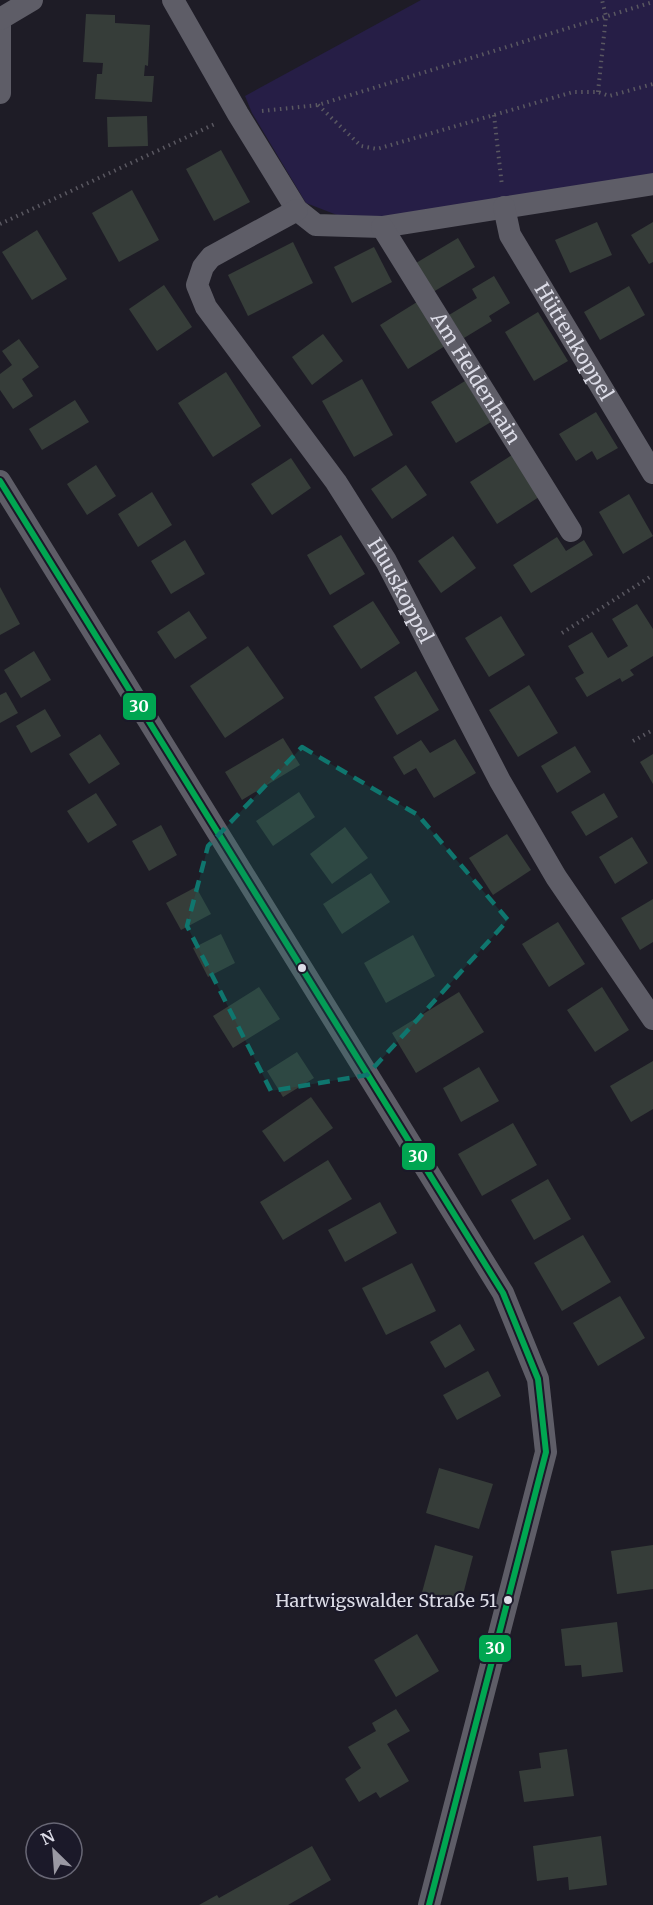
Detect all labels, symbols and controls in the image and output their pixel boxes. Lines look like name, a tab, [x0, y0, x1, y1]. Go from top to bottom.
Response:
street label: Hüttenkoppel	[530, 278, 619, 405]
street label: Am Heldenhain	[425, 306, 527, 448]
street label: Huuskoppel	[363, 533, 439, 647]
line badge: 30	[122, 692, 157, 721]
text: 30	[129, 696, 149, 716]
unlabelled marker	[296, 962, 308, 974]
line badge: 30	[401, 1142, 436, 1171]
text: 30	[408, 1146, 428, 1166]
place label: Hartwigswalder Straße 51	[275, 1589, 497, 1612]
marker: Hartwigswalder Straße 51	[502, 1594, 514, 1606]
line badge: 30	[478, 1634, 512, 1663]
text: 30	[485, 1638, 505, 1658]
north arrow	[24, 1821, 84, 1881]
text: N	[38, 1826, 58, 1849]

